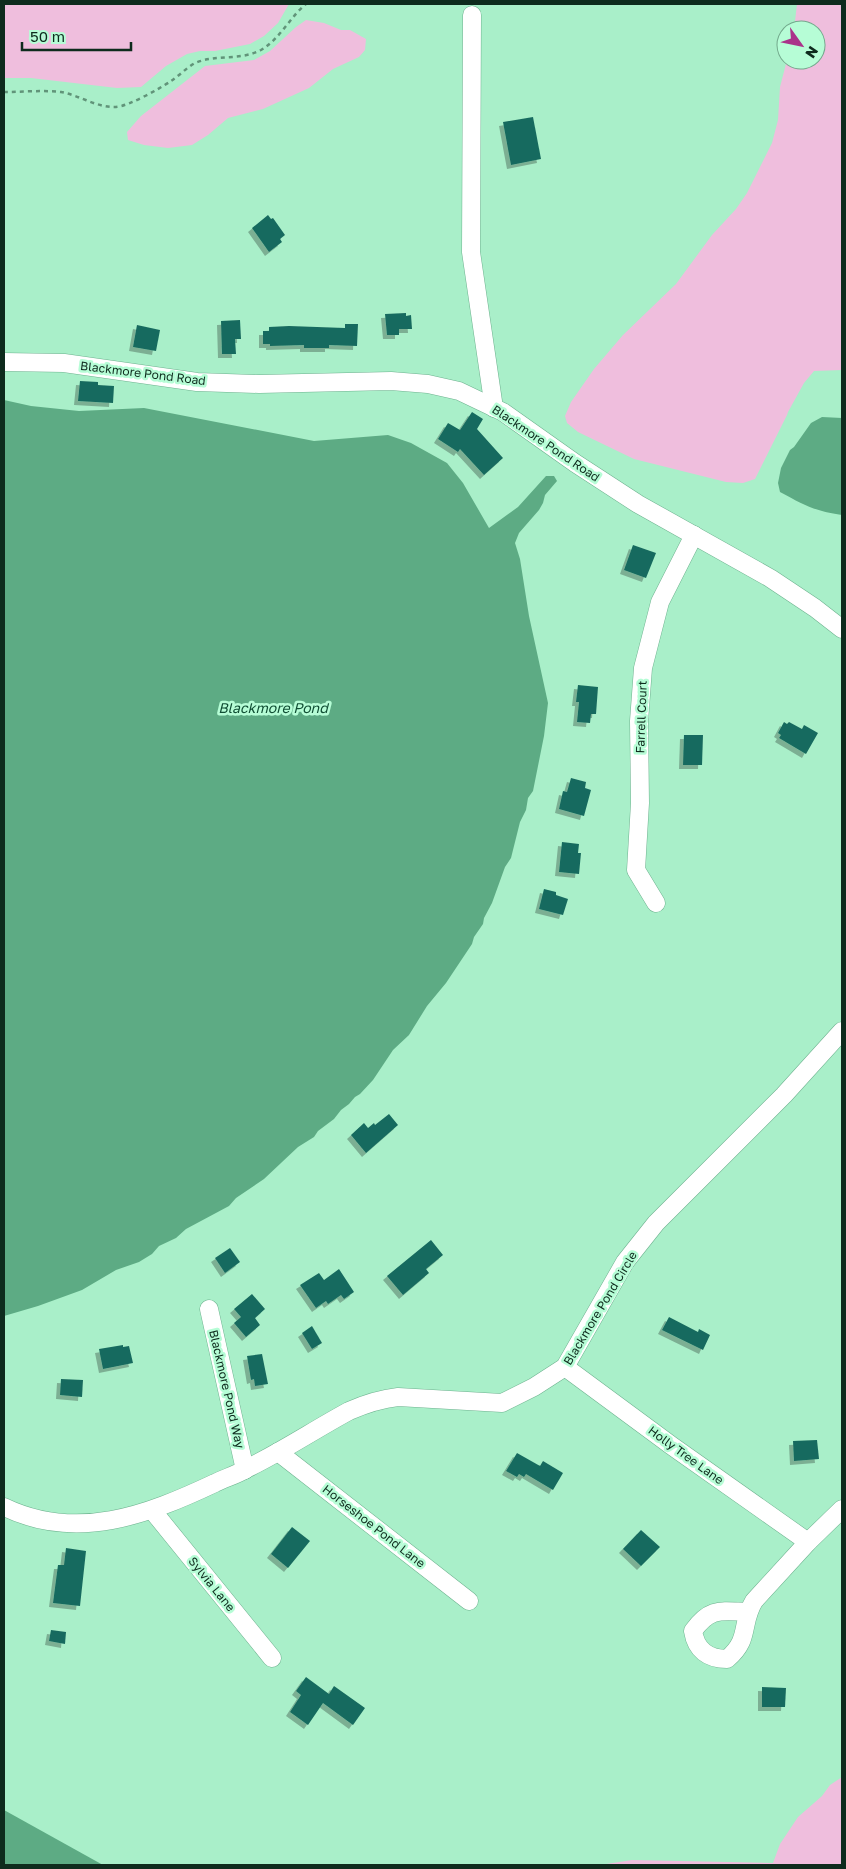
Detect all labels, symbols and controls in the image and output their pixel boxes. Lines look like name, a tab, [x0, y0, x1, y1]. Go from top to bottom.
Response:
scale bar	[22, 20, 131, 52]
north arrow	[776, 20, 826, 70]
text: 50 m	[30, 27, 65, 45]
text: N	[802, 43, 822, 61]
street label: Blackmore Pond Road	[79, 358, 207, 388]
street label: Blackmore Pond Road	[489, 401, 603, 485]
street label: Farrell Court	[632, 680, 650, 754]
water label: Blackmore Pond	[218, 699, 329, 716]
street label: Blackmore Pond Circle	[560, 1248, 640, 1368]
street label: Blackmore Pond Way	[206, 1328, 248, 1450]
street label: Holly Tree Lane	[645, 1423, 727, 1487]
street label: Horseshoe Pond Lane	[320, 1481, 428, 1571]
street label: Sylvia Lane	[186, 1554, 239, 1614]

